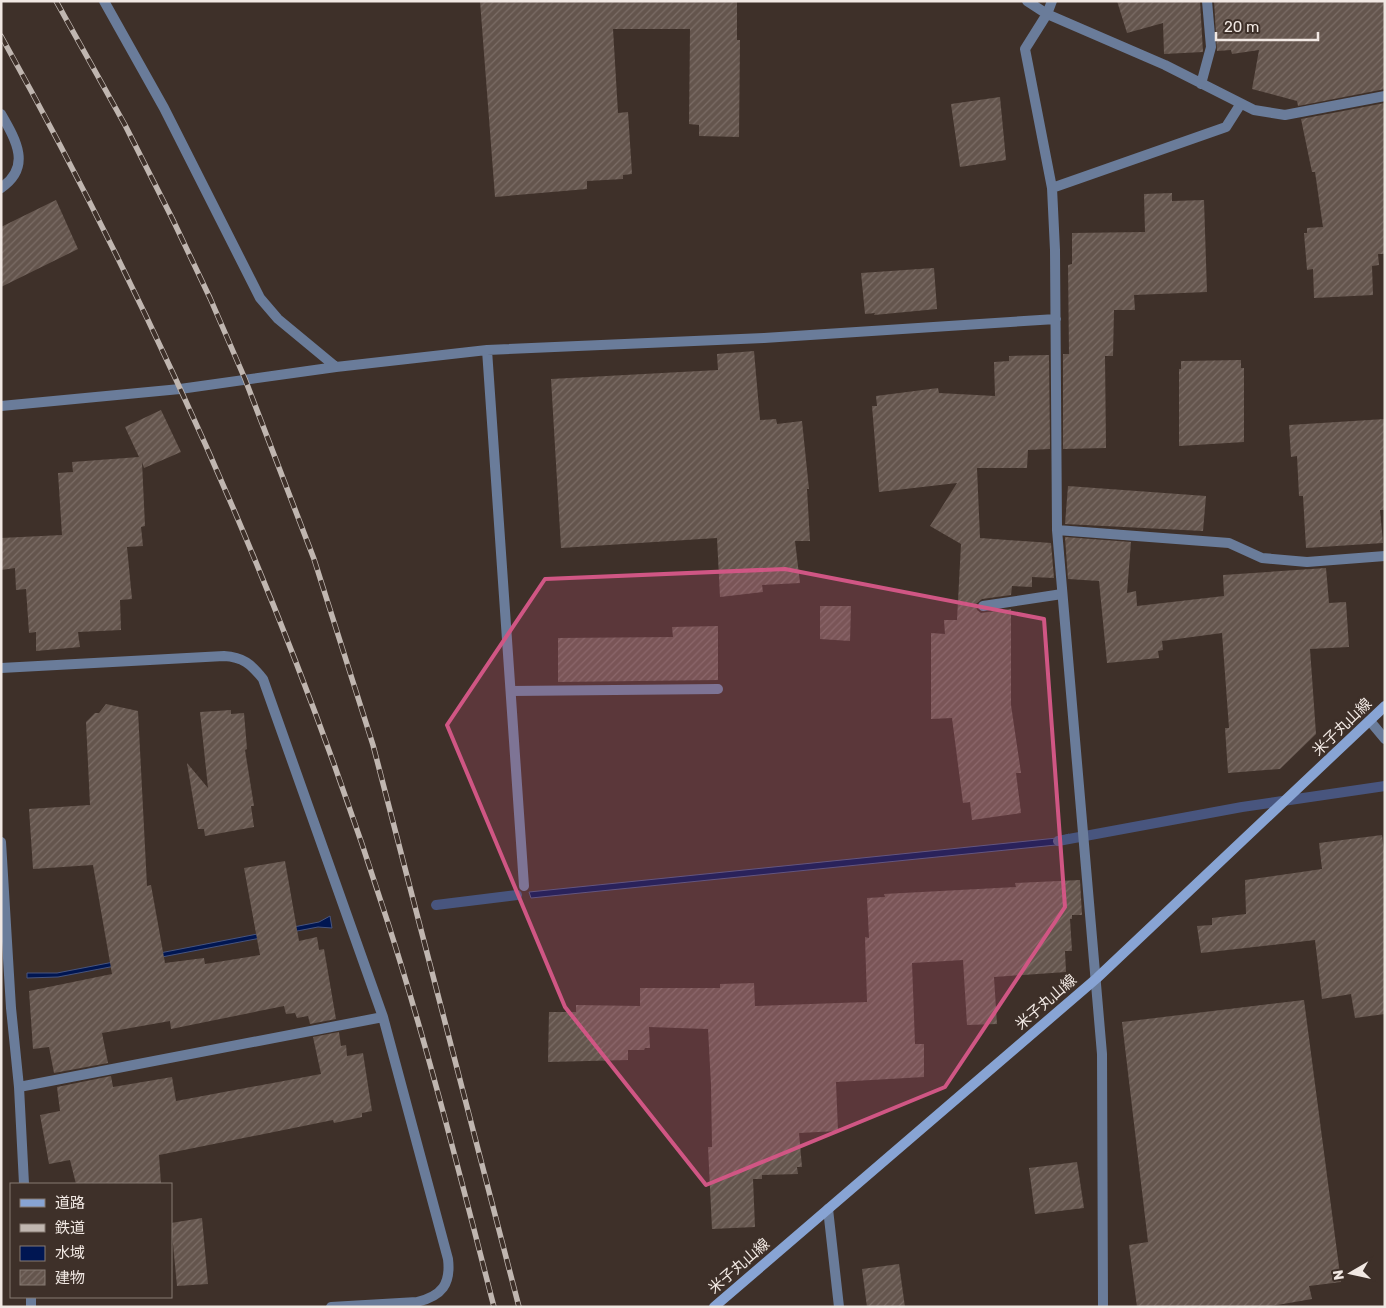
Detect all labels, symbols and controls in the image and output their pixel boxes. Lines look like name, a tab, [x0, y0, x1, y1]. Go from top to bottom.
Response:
scale bar	[1216, 10, 1318, 42]
text: 20 m	[1224, 18, 1259, 36]
street label: 米子丸山線	[1309, 694, 1375, 760]
street label: 米子丸山線	[1012, 971, 1080, 1033]
legend	[10, 1183, 172, 1298]
text: 道路	[55, 1194, 85, 1212]
text: 鉄道	[55, 1219, 85, 1237]
street label: 米子丸山線	[705, 1235, 773, 1297]
text: 水域	[55, 1244, 85, 1262]
north arrow	[1326, 1248, 1376, 1298]
text: 建物	[55, 1269, 85, 1287]
text: N	[1329, 1269, 1348, 1281]

